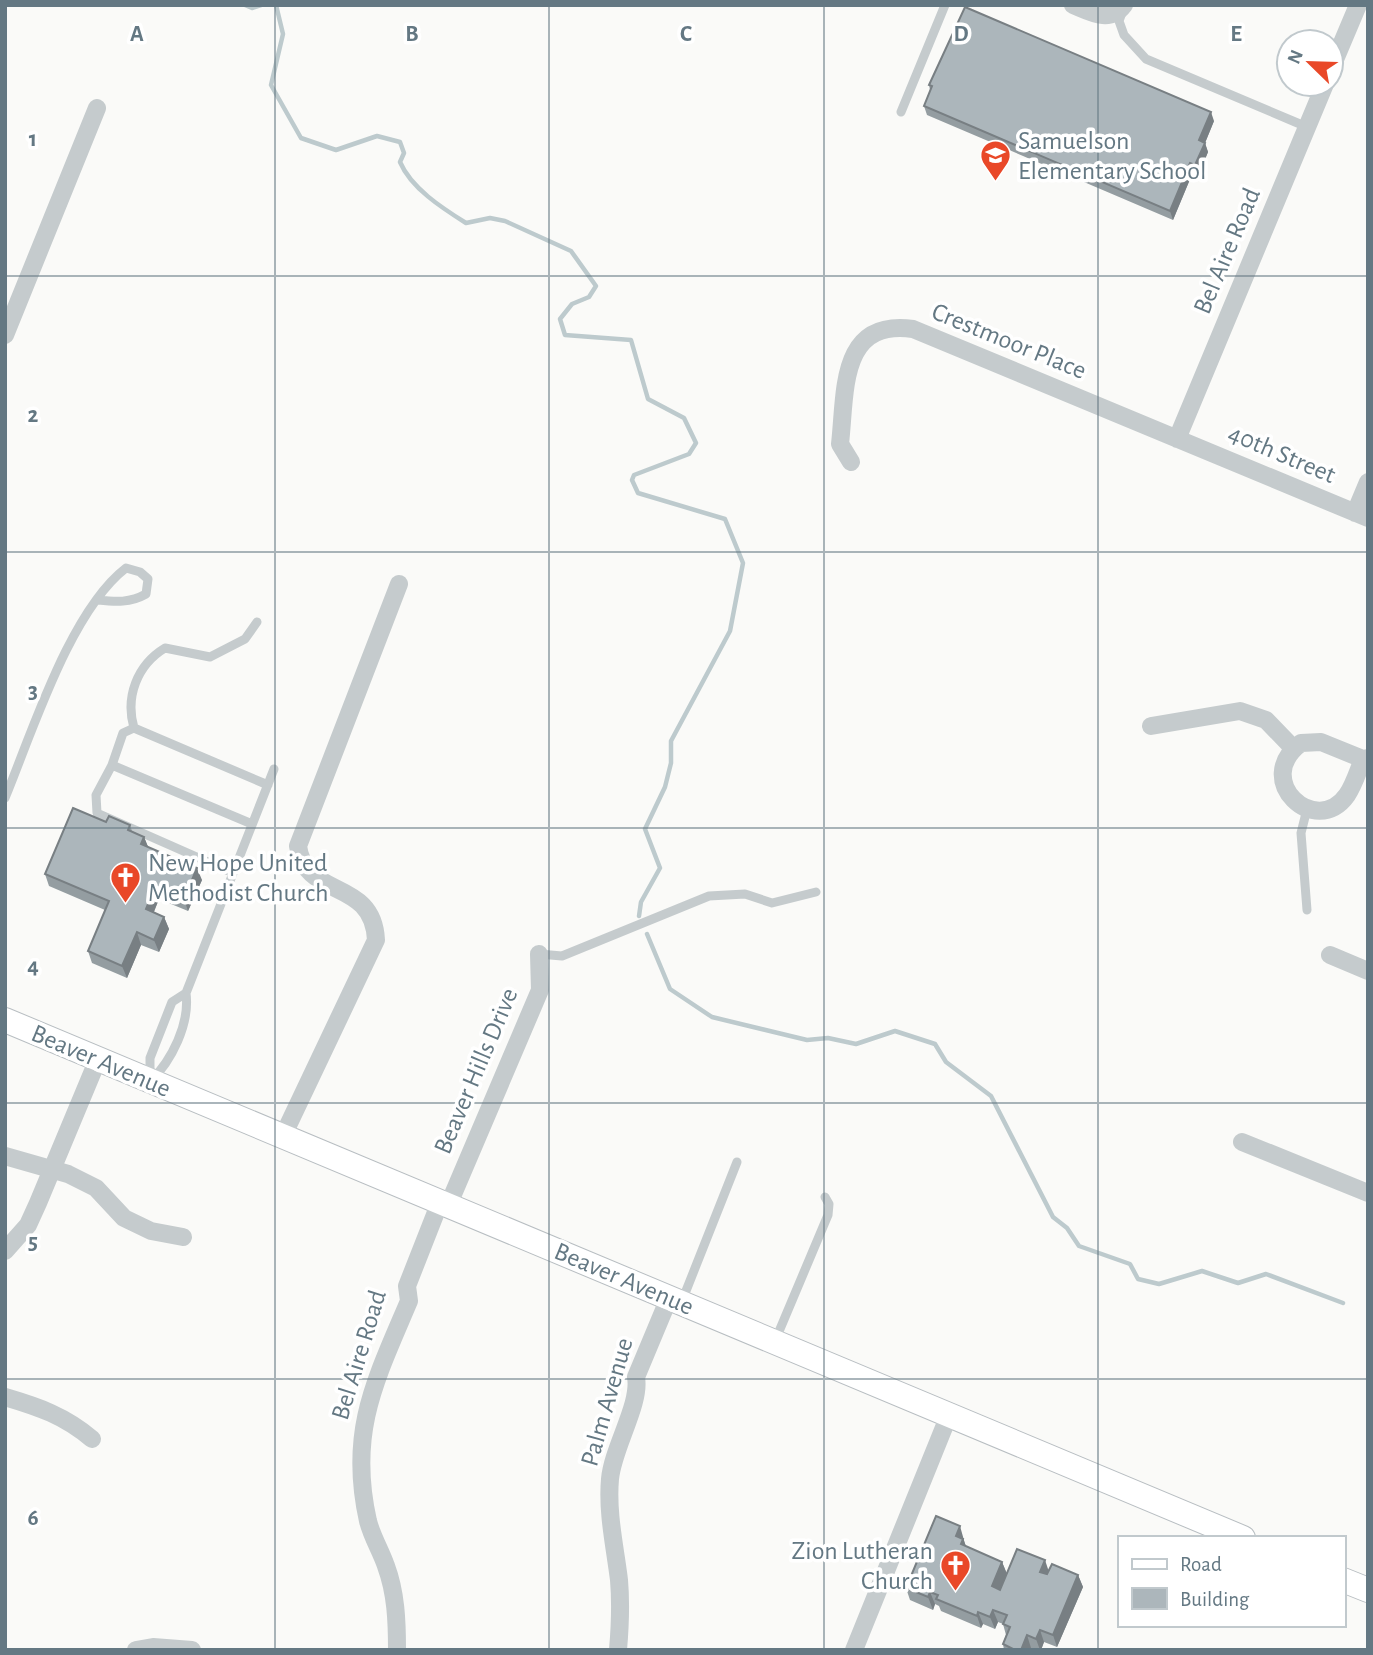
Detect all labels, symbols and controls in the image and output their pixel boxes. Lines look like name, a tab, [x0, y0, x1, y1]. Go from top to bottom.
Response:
text: A	[130, 23, 144, 46]
text: B	[405, 23, 419, 46]
text: C	[680, 23, 692, 46]
text: D	[953, 23, 969, 46]
text: E	[1230, 23, 1242, 46]
north arrow	[1275, 28, 1345, 98]
text: N	[1284, 47, 1307, 67]
text: 1	[29, 128, 37, 151]
place label: Samuelson Elementary School	[1018, 128, 1207, 184]
school or university icon: Samuelson Elementary School	[978, 139, 1012, 183]
street label: Bel Aire Road	[1189, 184, 1265, 318]
street label: Crestmoor Place	[928, 298, 1090, 384]
text: 2	[28, 404, 39, 427]
street label: 40th Street	[1225, 420, 1339, 488]
text: 3	[28, 680, 38, 703]
place label: New Hope United Methodist Church	[148, 850, 328, 906]
church icon: New Hope United Methodist Church	[108, 861, 142, 905]
text: 4	[27, 955, 39, 978]
street label: Beaver Hills Drive	[429, 984, 523, 1158]
street label: Beaver Avenue	[28, 1020, 174, 1102]
text: 5	[28, 1231, 38, 1254]
street label: Beaver Avenue	[551, 1238, 697, 1320]
street label: Bel Aire Road	[327, 1287, 391, 1423]
street label: Palm Avenue	[576, 1335, 638, 1469]
text: 6	[27, 1507, 39, 1530]
legend	[1118, 1536, 1345, 1627]
place label: Zion Lutheran Church	[792, 1538, 933, 1594]
church icon: Zion Lutheran Church	[939, 1549, 973, 1593]
text: Road	[1180, 1554, 1222, 1575]
text: Building	[1180, 1589, 1250, 1610]

